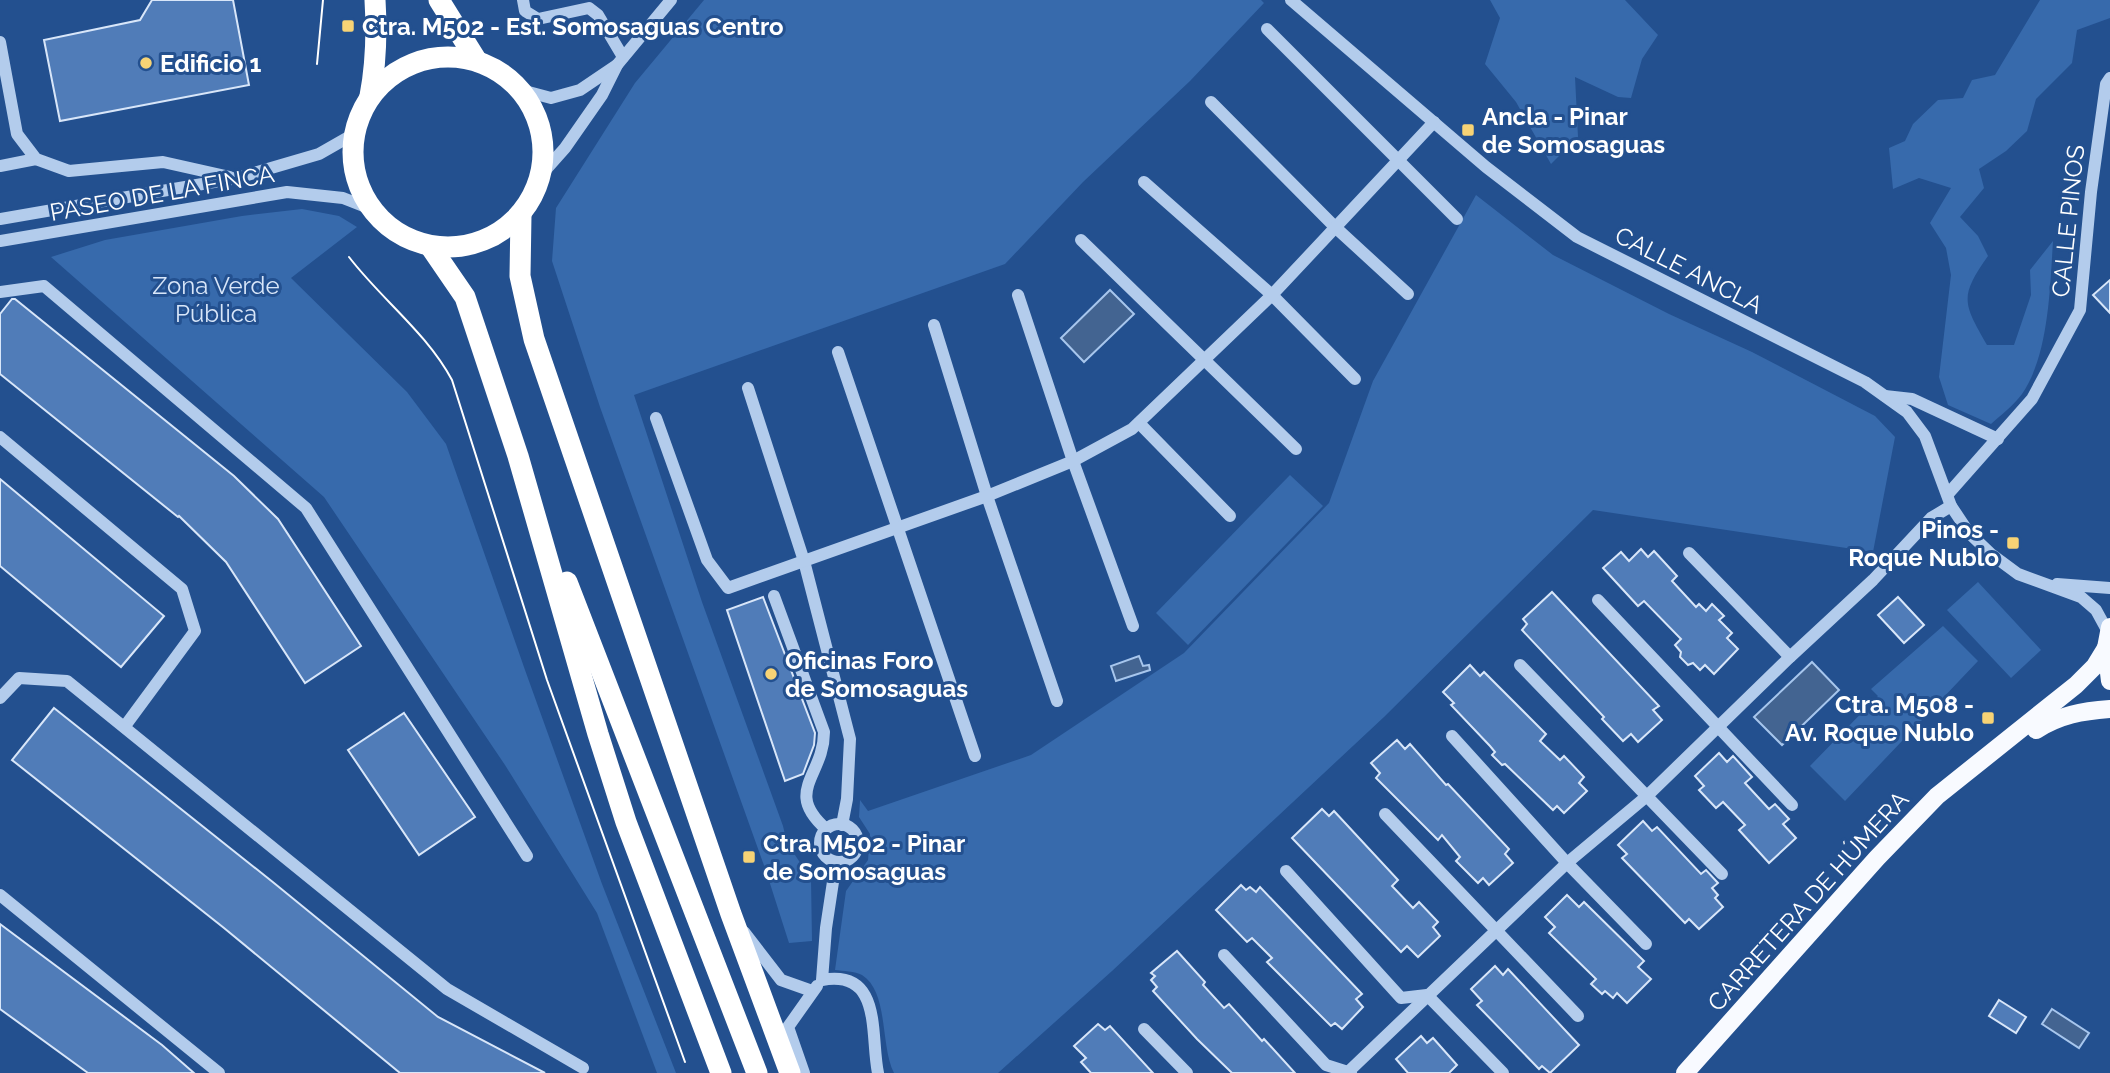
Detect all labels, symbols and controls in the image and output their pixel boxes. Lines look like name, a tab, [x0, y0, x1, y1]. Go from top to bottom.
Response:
place label: Ctra. M502 - Est. Somosaguas Centro	[362, 12, 784, 41]
marker: Ctra. M502 - Est. Somosaguas Centro	[340, 18, 356, 34]
place label: Edificio 1	[160, 49, 261, 78]
marker: Edificio 1	[138, 55, 154, 71]
place label: Ancla - Pinar de Somosaguas	[1482, 102, 1665, 159]
marker: Ancla - Pinar de Somosaguas	[1460, 122, 1476, 138]
street label: CALLE PINOS	[2046, 143, 2090, 299]
street label: PASEO DE LA FINCA	[48, 159, 276, 227]
street label: CALLE ANCLA	[1610, 220, 1768, 320]
park label: Zona Verde Pública	[152, 271, 280, 328]
place label: Pinos - Roque Nublo	[1848, 515, 1999, 572]
marker: Pinos - Roque Nublo	[2005, 535, 2021, 551]
place label: Oficinas Foro de Somosaguas	[785, 646, 968, 703]
marker: Oficinas Foro de Somosaguas	[763, 666, 779, 682]
place label: Ctra. M508 - Av. Roque Nublo	[1785, 690, 1974, 747]
marker: Ctra. M508 - Av. Roque Nublo	[1980, 710, 1996, 726]
street label: CARRETERA DE HÚMERA	[1702, 785, 1914, 1017]
place label: Ctra. M502 - Pinar de Somosaguas	[763, 829, 965, 886]
marker: Ctra. M502 - Pinar de Somosaguas	[741, 849, 757, 865]

